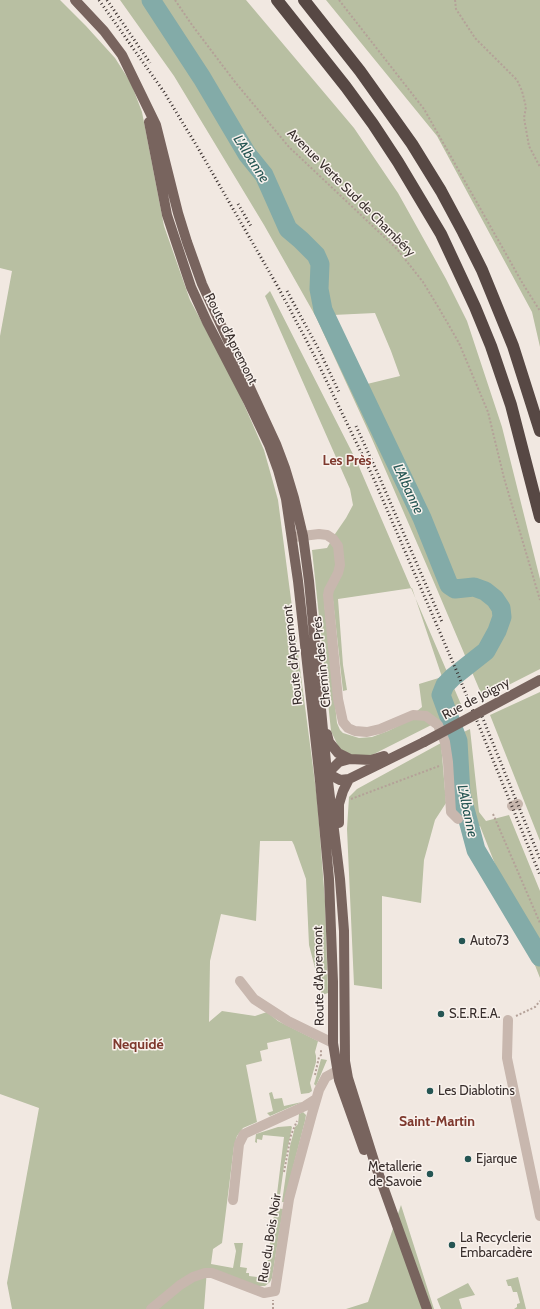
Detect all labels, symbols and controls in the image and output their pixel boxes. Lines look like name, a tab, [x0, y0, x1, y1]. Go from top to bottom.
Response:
street label: Avenue Verte Sud de Chambéry	[284, 126, 418, 260]
water label: L'Albanne	[229, 132, 273, 186]
street label: Route d'Apremont	[201, 291, 261, 387]
district label: Les Près	[322, 453, 372, 469]
water label: L'Albanne	[389, 461, 427, 517]
street label: Route d'Apremont	[280, 604, 306, 706]
street label: Chemin des Prés	[309, 616, 335, 708]
street label: Rue de Joigny	[440, 675, 512, 723]
water label: L'Albanne	[453, 783, 481, 839]
street label: Route d'Apremont	[310, 926, 328, 1026]
place label: Auto73	[470, 933, 509, 949]
marker: Auto73	[457, 936, 467, 946]
place label: S.E.R.E.A.	[449, 1006, 500, 1022]
marker: S.E.R.E.A.	[436, 1009, 446, 1019]
district label: Nequidé	[112, 1037, 164, 1053]
place label: Les Diablotins	[438, 1083, 515, 1099]
marker: Les Diablotins	[425, 1086, 435, 1096]
district label: Saint-Martin	[399, 1114, 475, 1130]
place label: Ejarque	[476, 1151, 517, 1167]
marker: Ejarque	[463, 1154, 473, 1164]
place label: Metallerie de Savoie	[368, 1159, 422, 1190]
marker: Metallerie de Savoie	[425, 1169, 435, 1179]
street label: Rue du Bois Noir	[255, 1192, 285, 1284]
place label: La Recyclerie Embarcadère	[460, 1230, 532, 1261]
marker: La Recyclerie Embarcadère	[447, 1240, 457, 1250]

